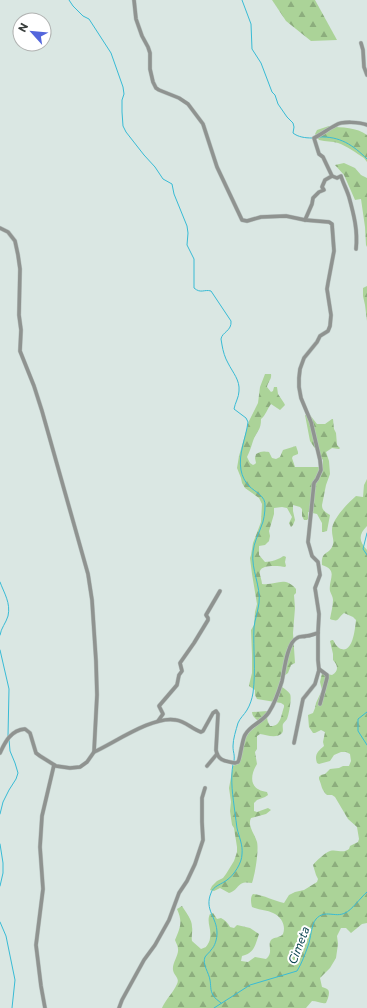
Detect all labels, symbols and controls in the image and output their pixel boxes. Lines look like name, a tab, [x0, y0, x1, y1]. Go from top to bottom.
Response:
north arrow	[12, 12, 52, 52]
text: N	[15, 21, 30, 34]
water label: Cimeta	[284, 924, 312, 966]

